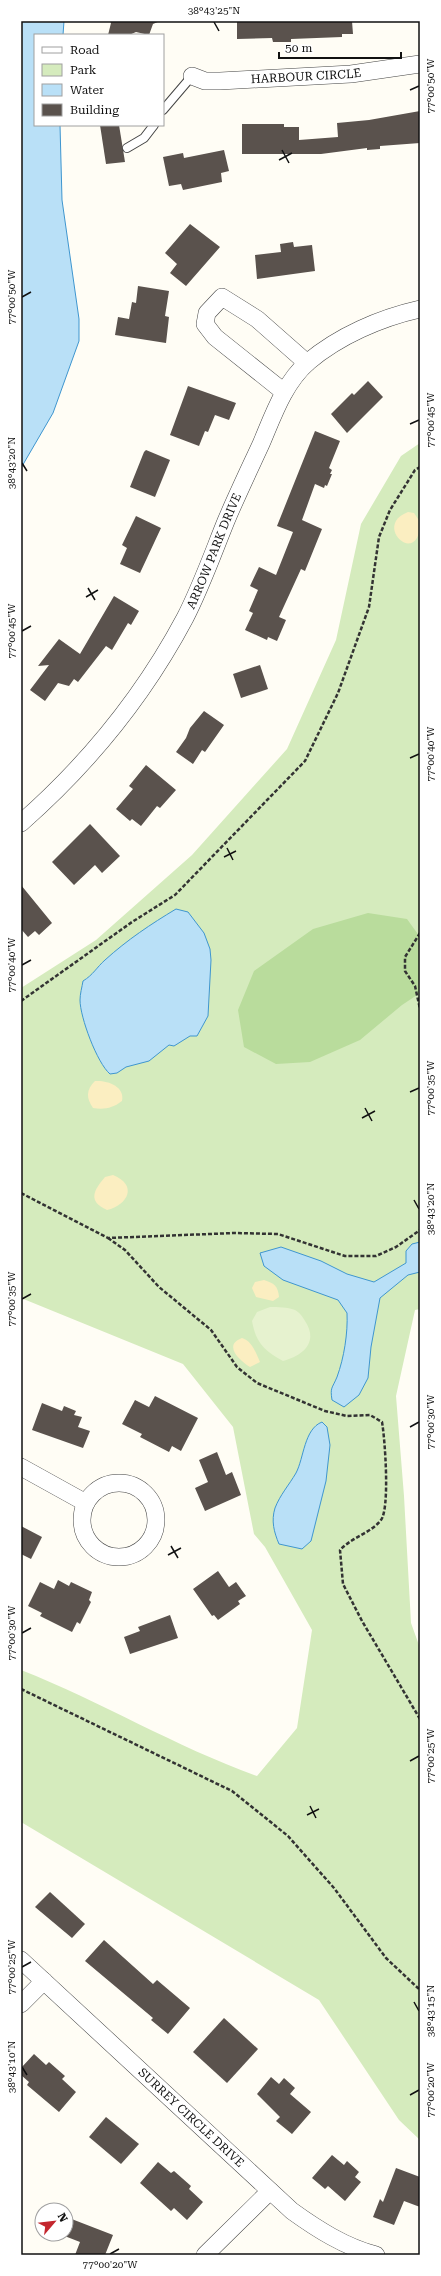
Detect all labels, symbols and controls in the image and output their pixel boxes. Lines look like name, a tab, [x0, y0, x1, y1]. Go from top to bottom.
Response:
text: 38°43'25"N	[188, 5, 240, 16]
legend	[34, 34, 164, 126]
scale bar	[279, 34, 401, 60]
text: 50 m	[285, 41, 312, 55]
text: Road	[70, 43, 100, 57]
text: 77°00'50"W	[425, 58, 436, 113]
text: Park	[70, 63, 97, 77]
street label: HARBOUR CIRCLE	[250, 66, 362, 86]
text: Water	[70, 83, 104, 97]
text: Building	[70, 103, 119, 117]
text: 77°00'50"W	[6, 269, 17, 324]
text: 77°00'45"W	[425, 392, 436, 447]
text: 38°43'20"N	[6, 437, 17, 489]
street label: ARROW PARK DRIVE	[184, 491, 244, 611]
text: 77°00'45"W	[6, 603, 17, 658]
text: 77°00'40"W	[425, 726, 436, 781]
text: 77°00'40"W	[6, 937, 17, 992]
text: 77°00'35"W	[425, 1060, 436, 1115]
text: 38°43'20"N	[425, 1183, 436, 1235]
text: 77°00'35"W	[6, 1271, 17, 1326]
text: 77°00'30"W	[425, 1394, 436, 1449]
text: 77°00'30"W	[6, 1605, 17, 1660]
text: 77°00'25"W	[425, 1728, 436, 1783]
text: 77°00'25"W	[6, 1939, 17, 1994]
text: 38°43'15"N	[425, 1985, 436, 2037]
text: 38°43'10"N	[6, 2041, 17, 2093]
text: 77°00'20"W	[425, 2062, 436, 2117]
street label: SURREY CIRCLE DRIVE	[135, 2065, 247, 2170]
north arrow	[34, 2202, 74, 2242]
text: N	[55, 2211, 70, 2225]
text: 77°00'20"W	[83, 2259, 138, 2270]

